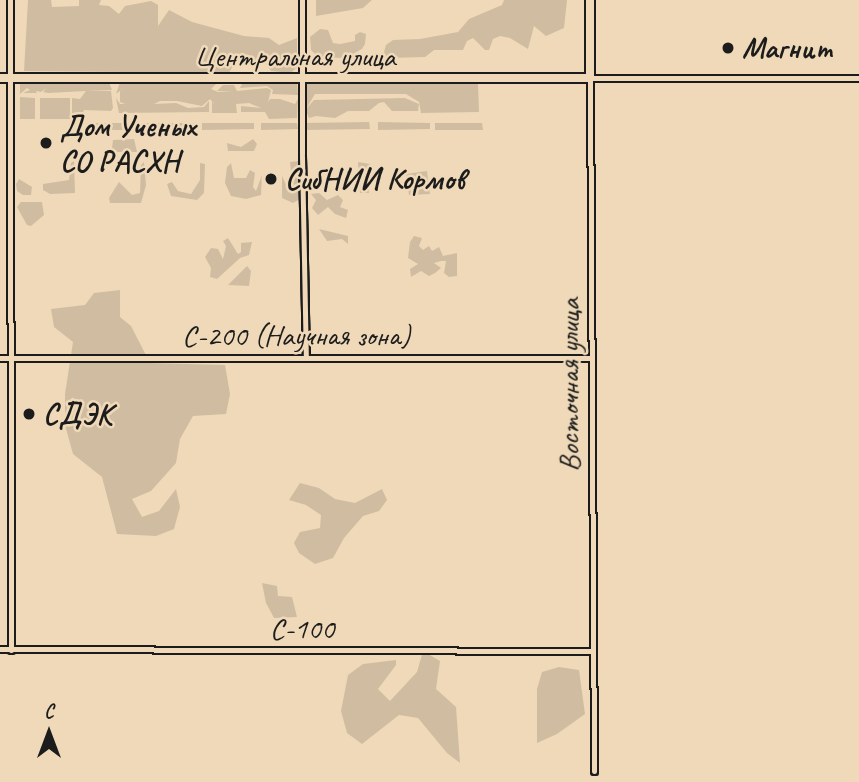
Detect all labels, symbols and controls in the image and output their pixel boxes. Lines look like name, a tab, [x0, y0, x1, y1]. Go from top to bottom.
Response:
place label: Магнит	[742, 30, 833, 66]
street label: Центральная улица	[194, 38, 396, 74]
marker: Магнит	[720, 40, 736, 56]
place label: Дом Ученых СО РАСХН	[60, 108, 193, 178]
marker: Дом Ученых СО РАСХН	[38, 135, 54, 151]
place label: СибНИИ Кормов	[285, 161, 464, 197]
marker: СибНИИ Кормов	[263, 171, 279, 187]
street label: Восточная улица	[551, 297, 587, 473]
street label: С-200 (Научная зона)	[182, 317, 410, 353]
place label: СДЭК	[43, 396, 112, 432]
marker: СДЭК	[21, 406, 37, 422]
street label: С-100	[270, 610, 334, 646]
north arrow	[14, 698, 84, 768]
text: С	[44, 700, 54, 724]

